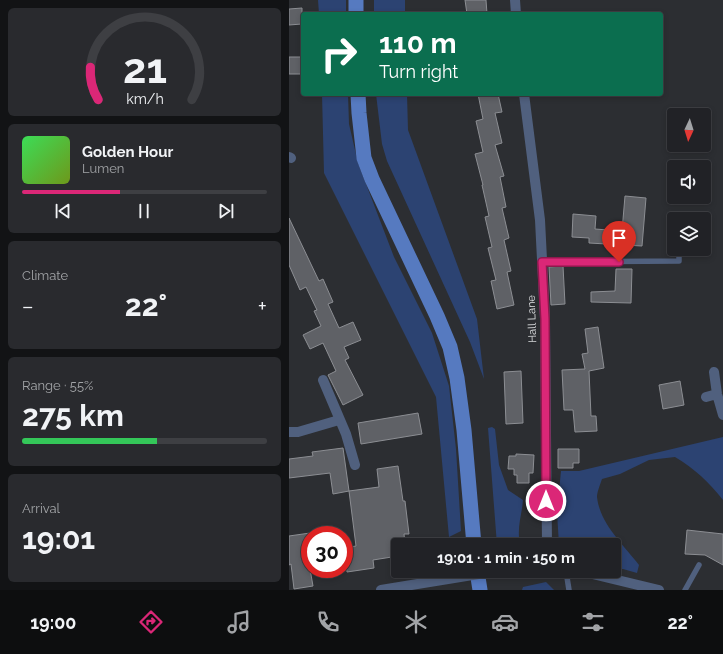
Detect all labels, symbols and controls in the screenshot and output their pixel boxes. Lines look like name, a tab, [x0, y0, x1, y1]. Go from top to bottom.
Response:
text: 110 m	[379, 27, 457, 60]
icon: right	[313, 28, 365, 80]
text: 21	[122, 44, 167, 93]
text: Turn right	[379, 61, 458, 82]
text: km/h	[126, 91, 163, 107]
north arrow	[667, 108, 711, 152]
map controls	[667, 108, 711, 256]
text: Golden Hour	[82, 143, 173, 161]
button: sound	[667, 160, 711, 204]
text: Lumen	[82, 161, 124, 176]
icon: previous	[52, 200, 74, 222]
icon: pause	[133, 200, 155, 222]
icon: next	[215, 200, 237, 222]
button: layers	[667, 212, 711, 256]
pin	[602, 221, 636, 262]
icon: arrive	[608, 227, 630, 249]
text: Climate	[22, 268, 68, 283]
text: 22°	[125, 288, 167, 323]
text: −	[22, 293, 34, 319]
text: +	[258, 293, 267, 319]
street label: Hall Lane	[525, 294, 539, 343]
text: Range · 55%	[22, 378, 93, 393]
text: 275 km	[22, 398, 124, 433]
position arrow	[525, 480, 567, 522]
text: Arrival	[22, 501, 60, 516]
text: 19:01	[22, 521, 95, 556]
speed limit sign: 30	[301, 526, 353, 578]
text: 19:01 · 1 min · 150 m	[437, 549, 575, 567]
icon: directions	[137, 608, 165, 636]
icon: music	[225, 608, 253, 636]
icon: phone	[314, 608, 342, 636]
icon: climate	[402, 608, 430, 636]
icon: car	[491, 608, 519, 636]
icon: filters	[579, 608, 607, 636]
text: 19:00	[30, 612, 76, 633]
text: 22°	[667, 612, 693, 633]

